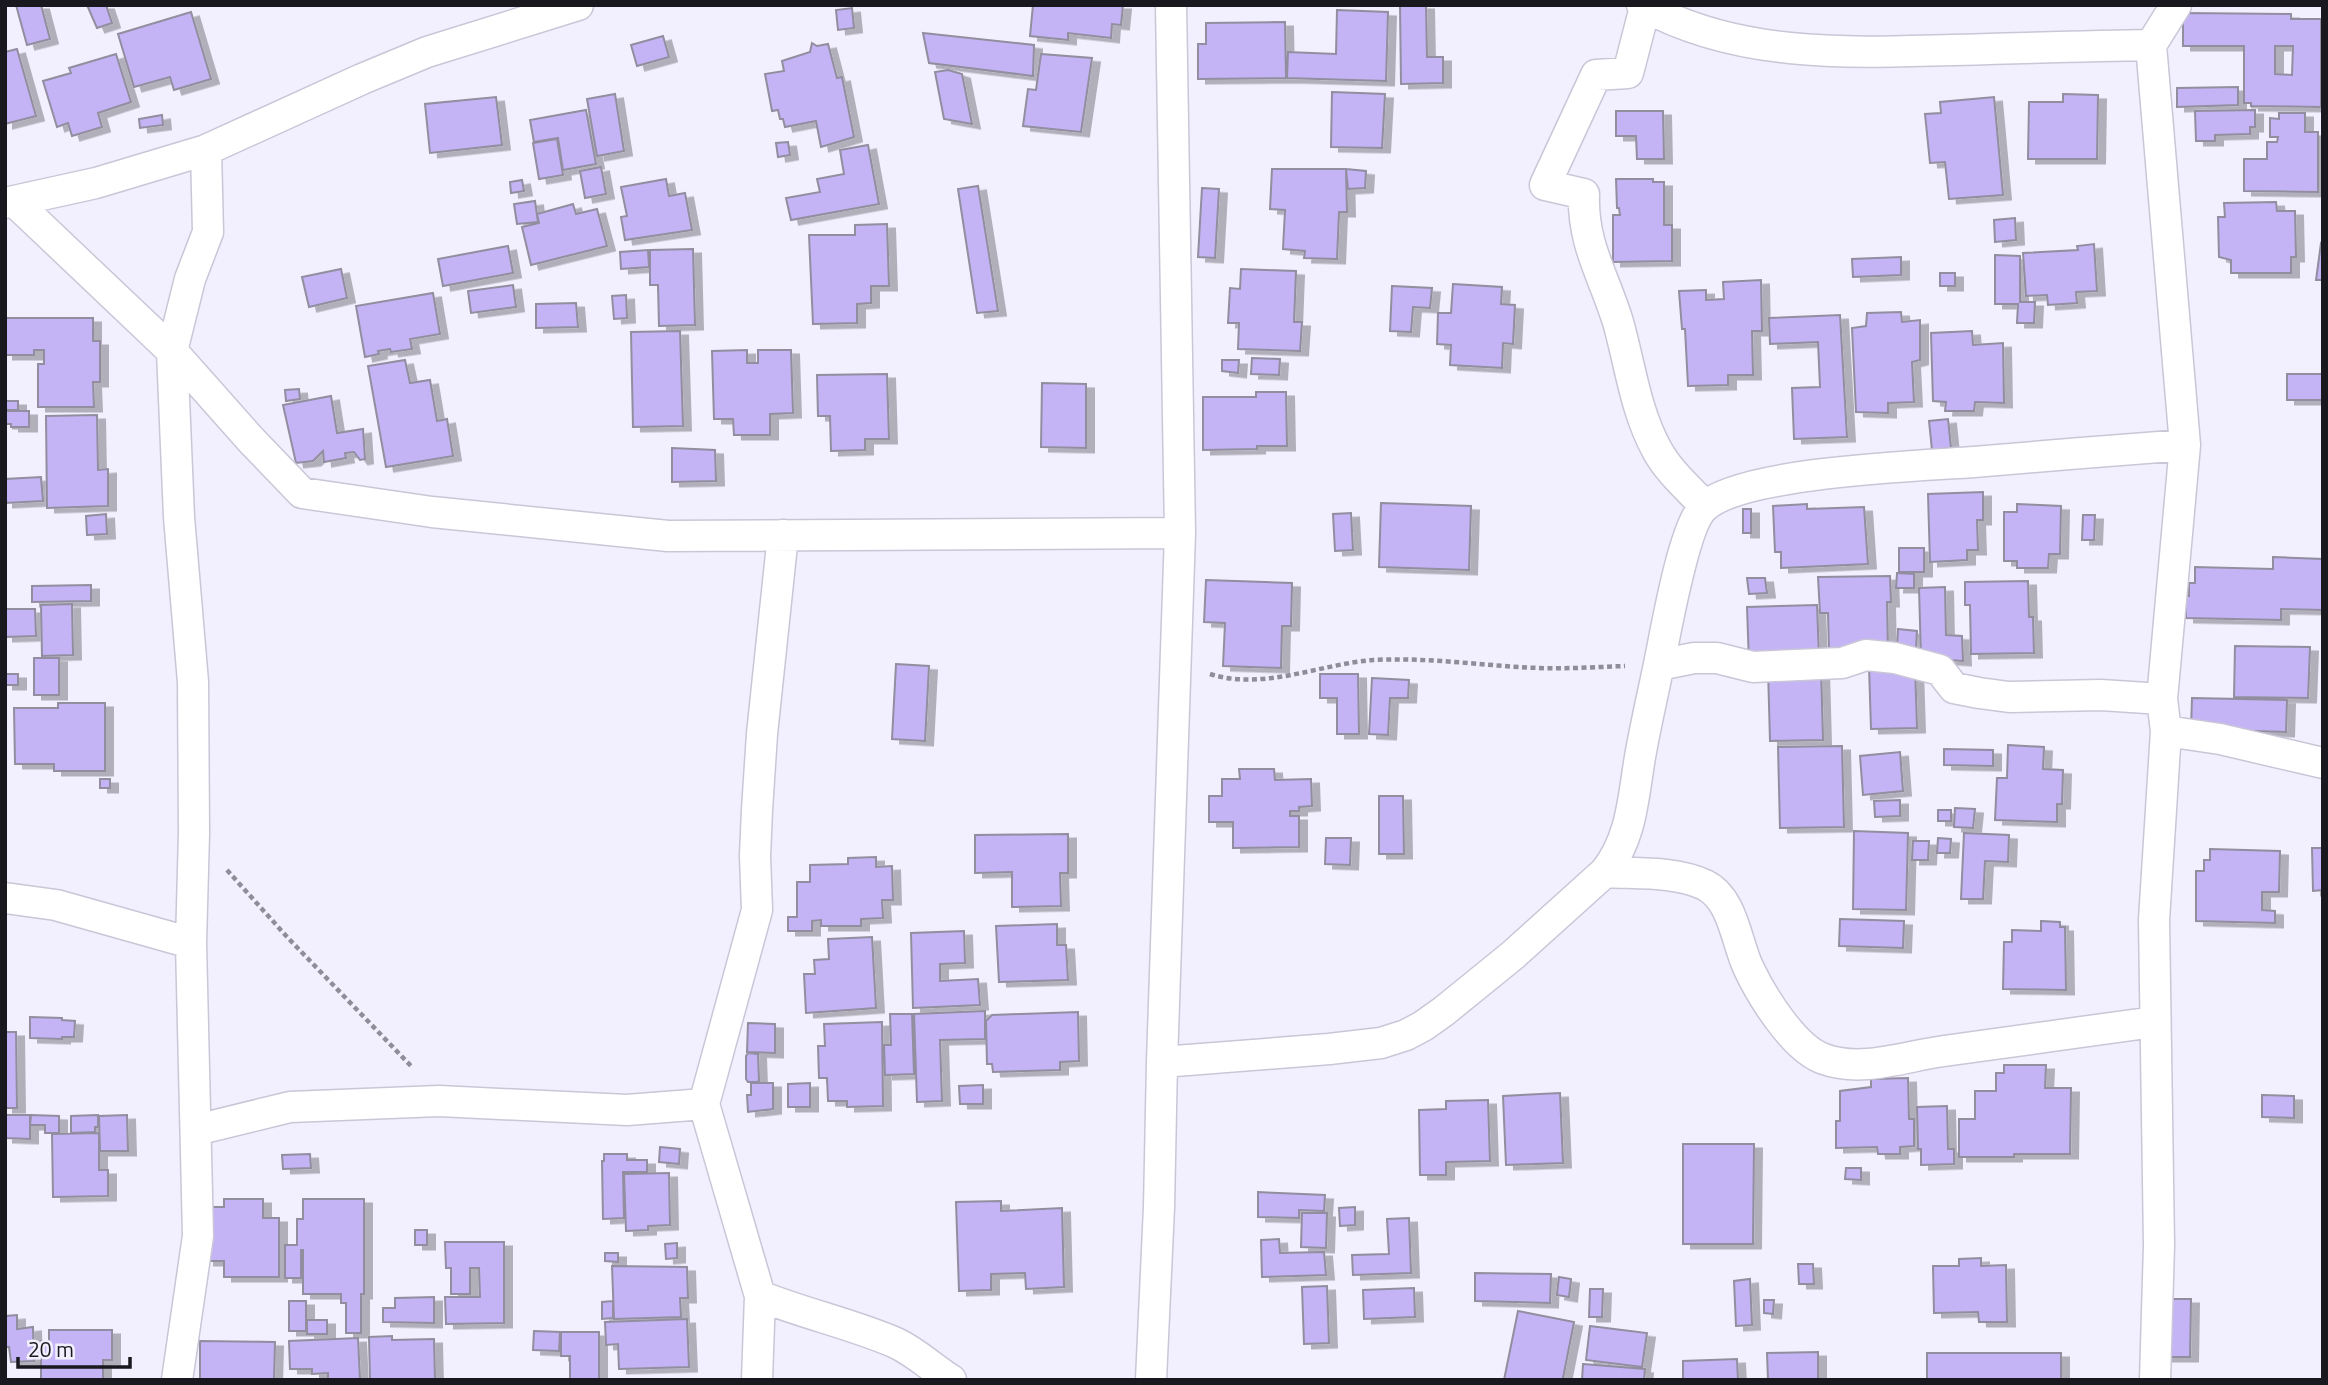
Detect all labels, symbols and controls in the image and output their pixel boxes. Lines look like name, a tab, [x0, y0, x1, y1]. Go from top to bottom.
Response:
scale bar	[18, 1326, 130, 1370]
text: 20 m	[28, 1333, 74, 1365]

